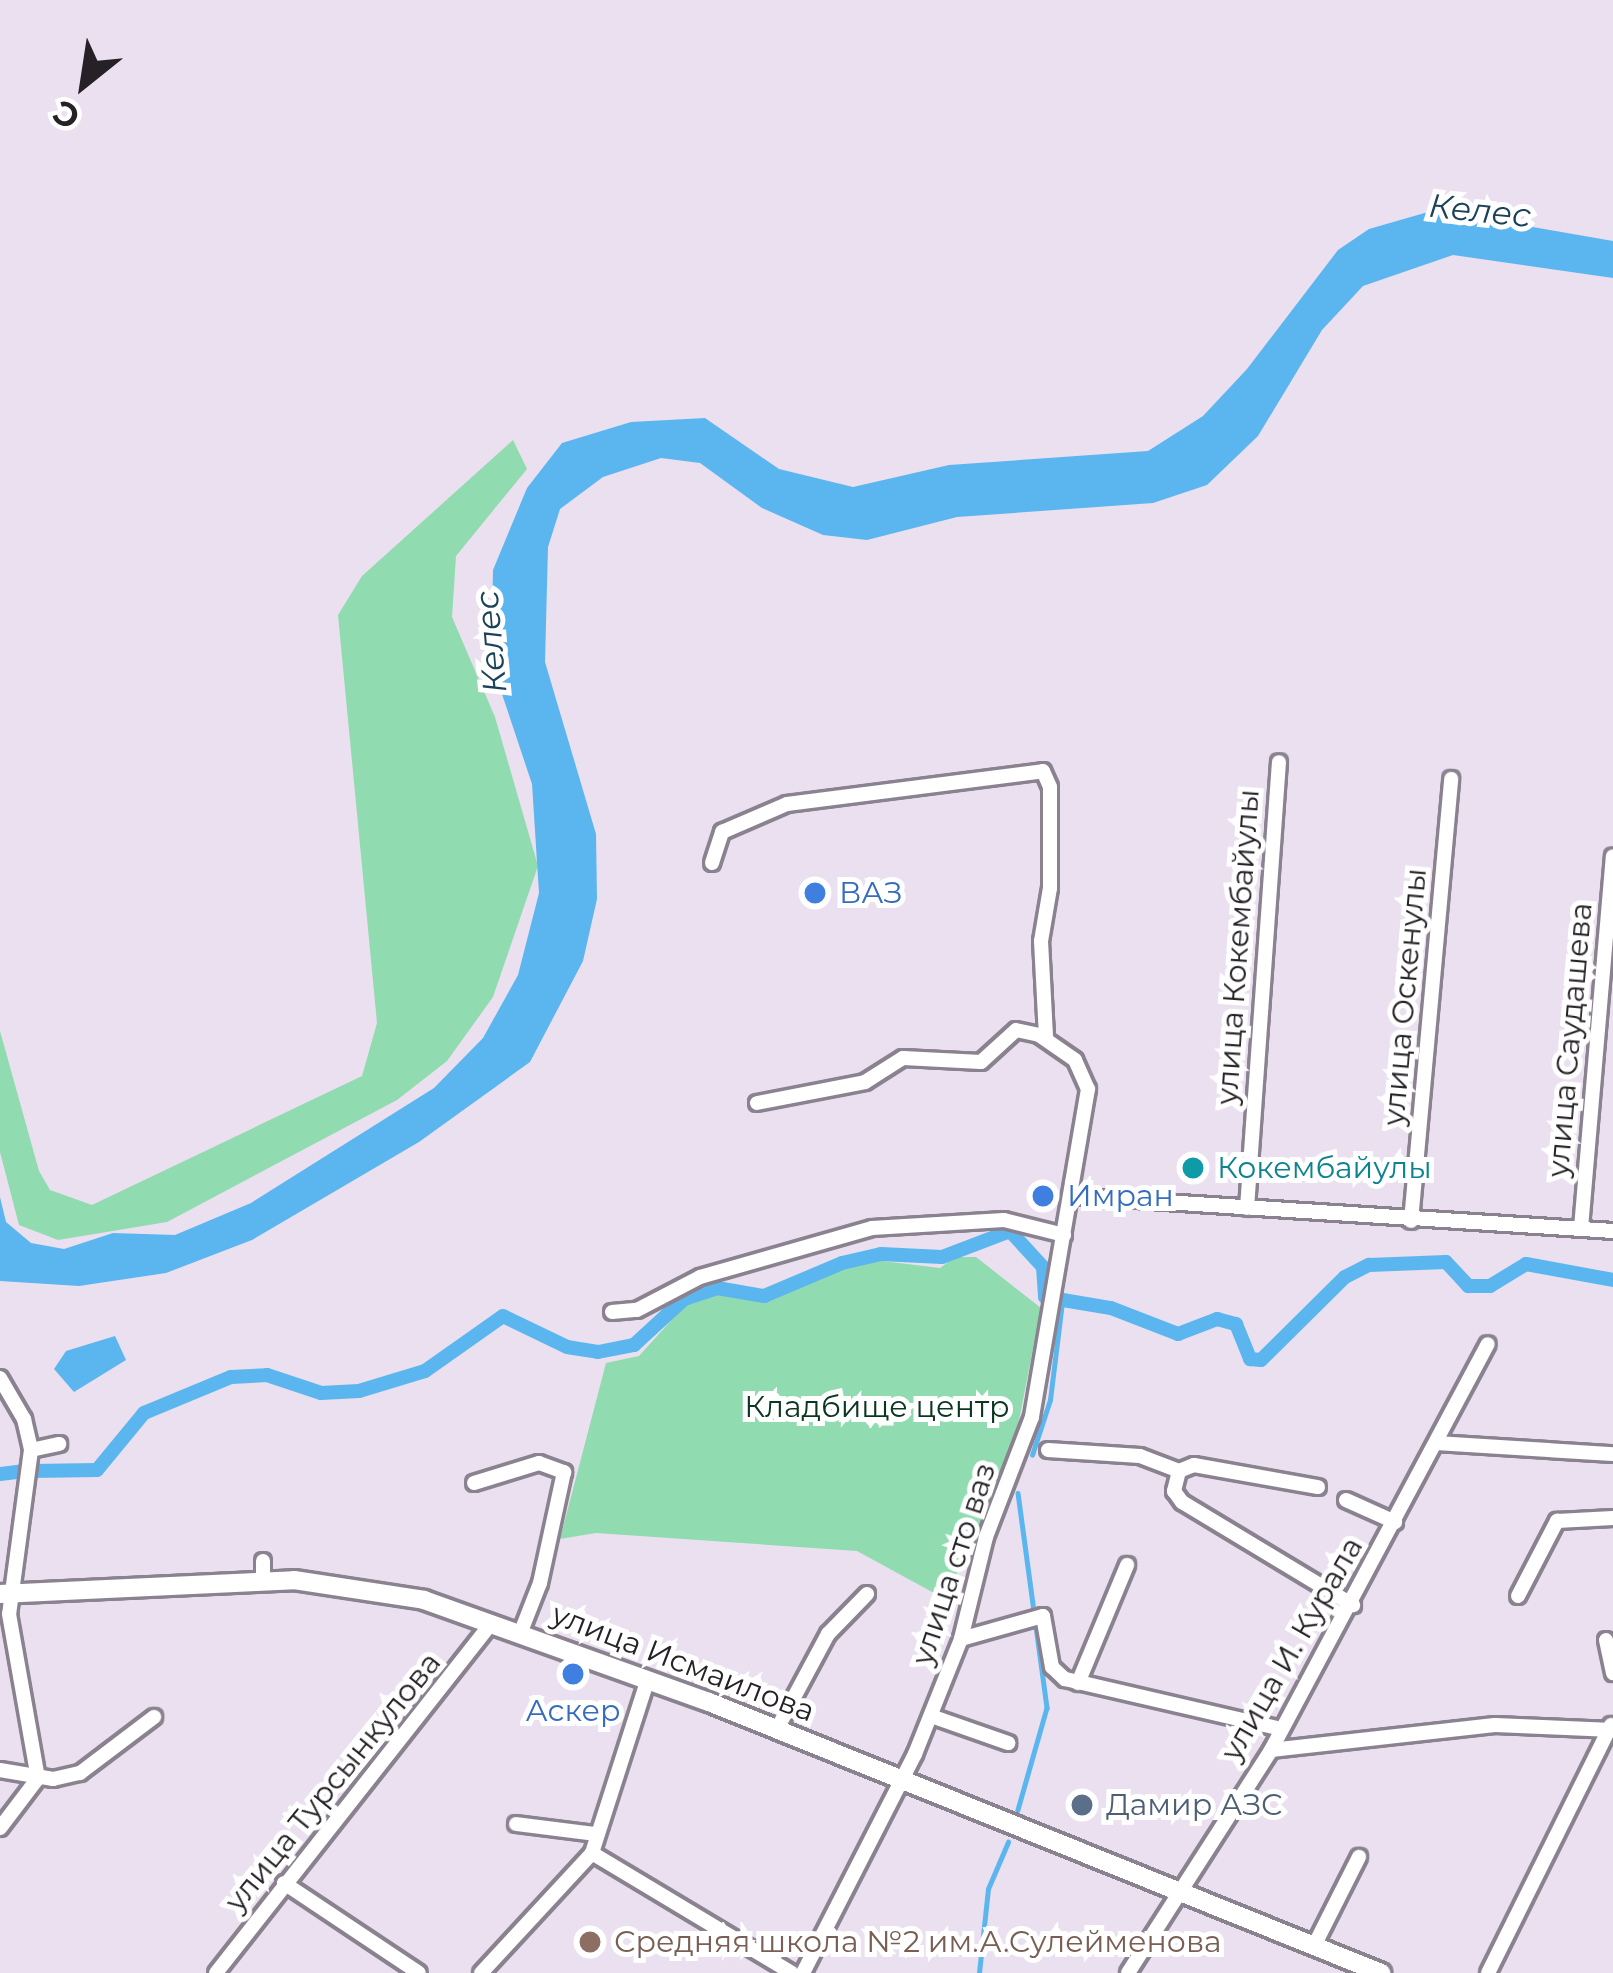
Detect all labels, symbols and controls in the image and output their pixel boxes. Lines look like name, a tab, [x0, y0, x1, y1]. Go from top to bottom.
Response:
north arrow	[24, 24, 144, 144]
text: С	[46, 92, 86, 138]
water label: Келес	[1427, 186, 1533, 236]
water label: Келес	[467, 589, 515, 695]
street label: улица Кокембайулы	[1209, 788, 1267, 1106]
street label: улица Оскенулы	[1376, 867, 1434, 1127]
place label: ВАЗ	[839, 875, 902, 911]
marker: ВАЗ	[802, 880, 828, 906]
street label: улица Саудашева	[1540, 901, 1600, 1179]
place label: Кокембайулы	[1217, 1150, 1432, 1186]
marker: Кокембайулы	[1180, 1155, 1206, 1181]
place label: Имран	[1067, 1178, 1174, 1214]
marker: Имран	[1030, 1183, 1056, 1209]
park label: Кладбище центр	[744, 1389, 1010, 1425]
street label: улица сто ваз	[904, 1458, 1004, 1670]
street label: улица И. Курала	[1213, 1531, 1371, 1767]
street label: улица Исмаилова	[546, 1596, 820, 1730]
street label: улица Турсынкулова	[217, 1645, 449, 1919]
marker: Аскер	[560, 1661, 586, 1687]
place label: Аскер	[525, 1693, 621, 1729]
place label: Дамир АЗС	[1106, 1787, 1283, 1823]
marker: Дамир АЗС	[1069, 1792, 1095, 1818]
place label: Средняя школа №2 им.А.Сулейменова	[614, 1924, 1222, 1960]
marker: Средняя школа №2 им.А.Сулейменова	[577, 1929, 603, 1955]

